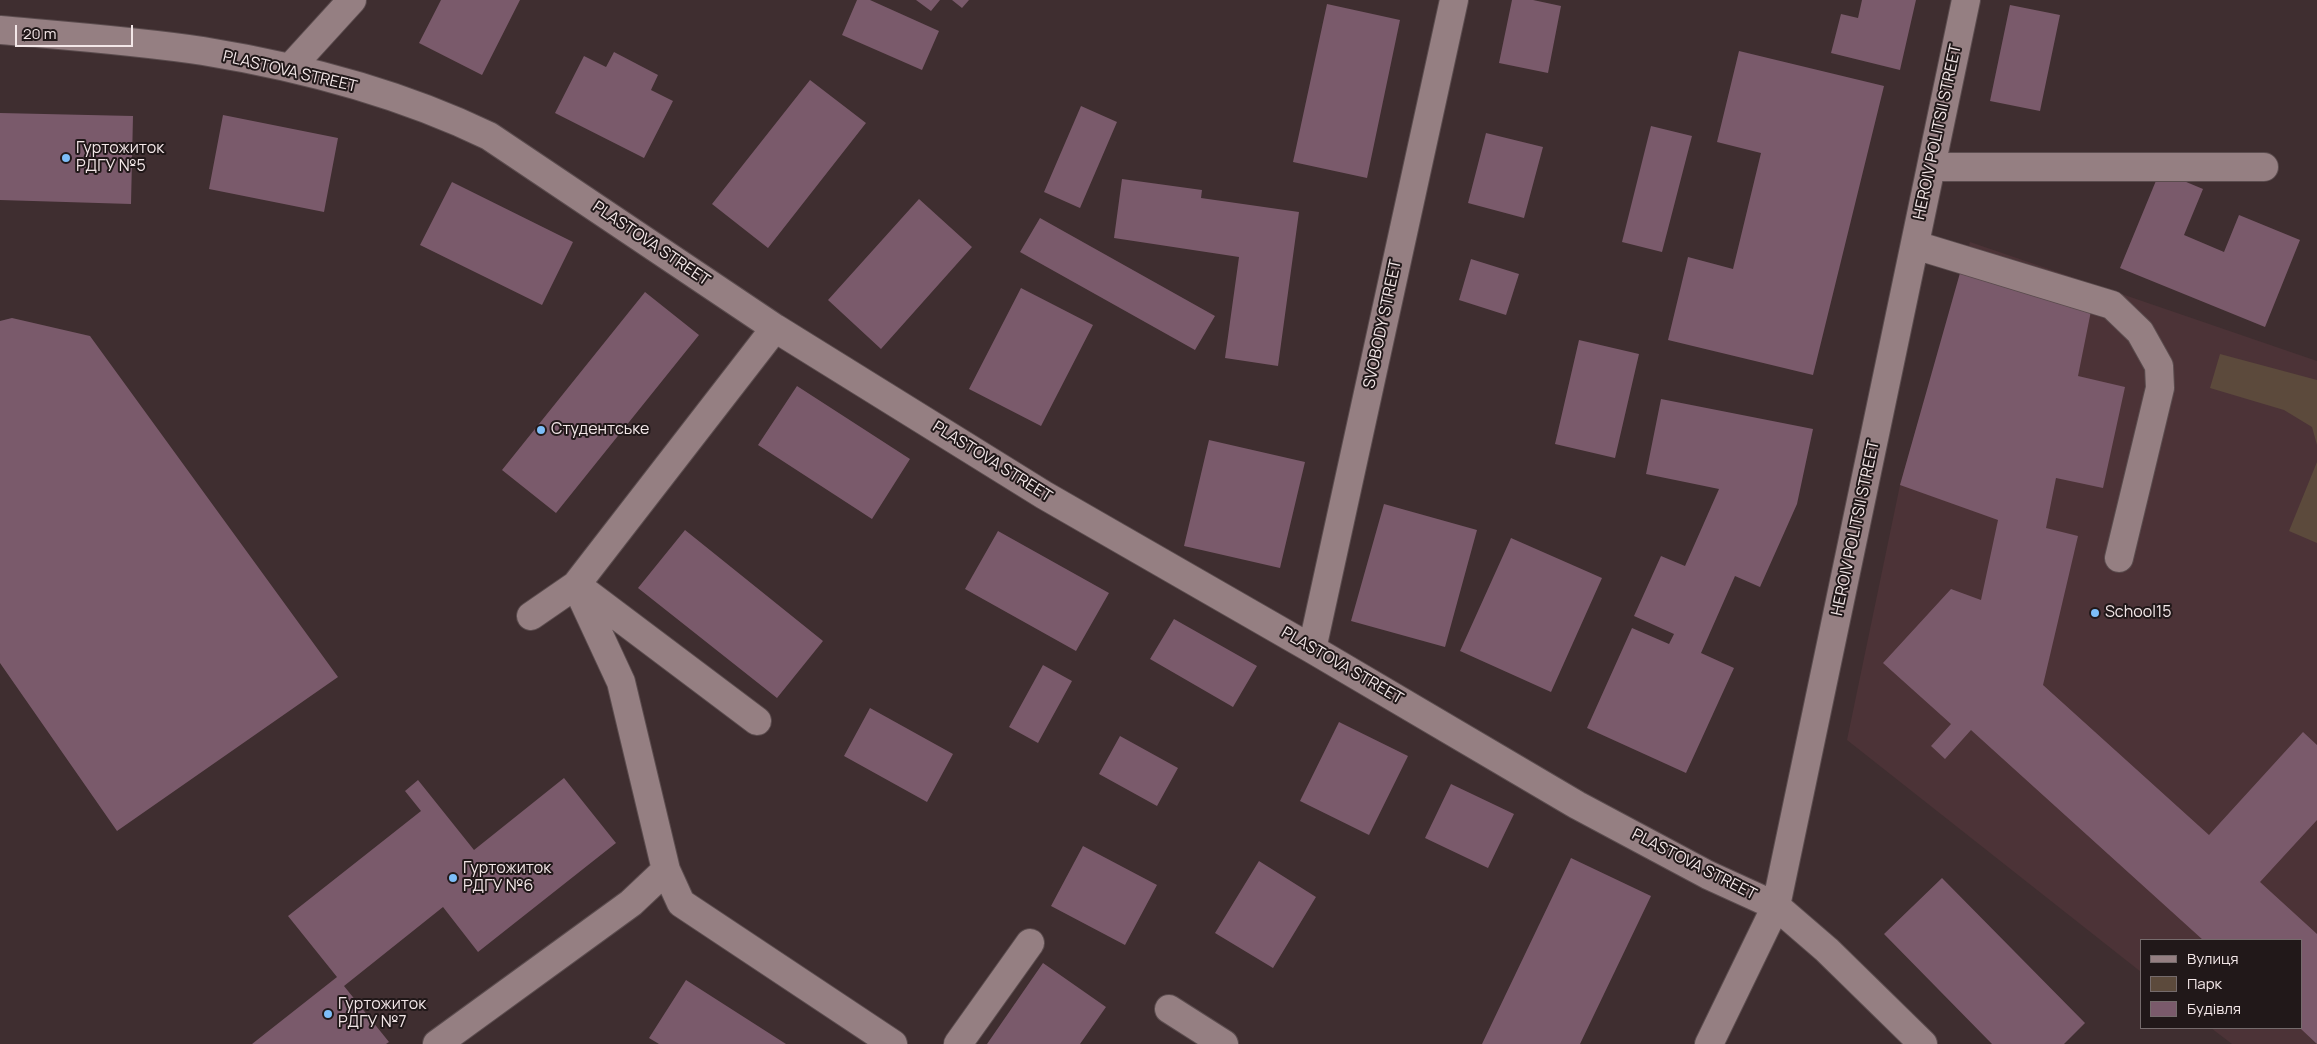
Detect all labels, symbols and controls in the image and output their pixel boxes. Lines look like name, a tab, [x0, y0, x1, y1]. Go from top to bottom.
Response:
scale bar	[18, 15, 135, 47]
text: 20 m	[23, 23, 56, 44]
street label: HEROIV POLITSII STREET	[1910, 43, 1966, 221]
street label: PLASTOVA STREET	[221, 47, 359, 97]
place label: Гуртожиток РДГУ №5	[76, 139, 164, 177]
marker: Гуртожиток РДГУ №5	[60, 152, 72, 164]
street label: PLASTOVA STREET	[589, 198, 713, 290]
street label: SVOBODY STREET	[1360, 258, 1406, 390]
street label: PLASTOVA STREET	[929, 417, 1055, 507]
place label: Студентське	[551, 420, 649, 440]
marker: Студентське	[535, 424, 547, 436]
street label: HEROIV POLITSII STREET	[1828, 439, 1884, 617]
place label: School15	[2105, 603, 2171, 623]
marker: School15	[2089, 607, 2101, 619]
street label: PLASTOVA STREET	[1278, 623, 1406, 709]
street label: PLASTOVA STREET	[1628, 825, 1760, 905]
place label: Гуртожиток РДГУ №6	[463, 859, 551, 897]
marker: Гуртожиток РДГУ №6	[447, 872, 459, 884]
legend	[2140, 939, 2302, 1029]
text: Вулиця	[2187, 948, 2239, 969]
text: Парк	[2187, 973, 2222, 994]
place label: Гуртожиток РДГУ №7	[338, 995, 426, 1033]
text: Будівля	[2187, 998, 2241, 1019]
marker: Гуртожиток РДГУ №7	[322, 1008, 334, 1020]

